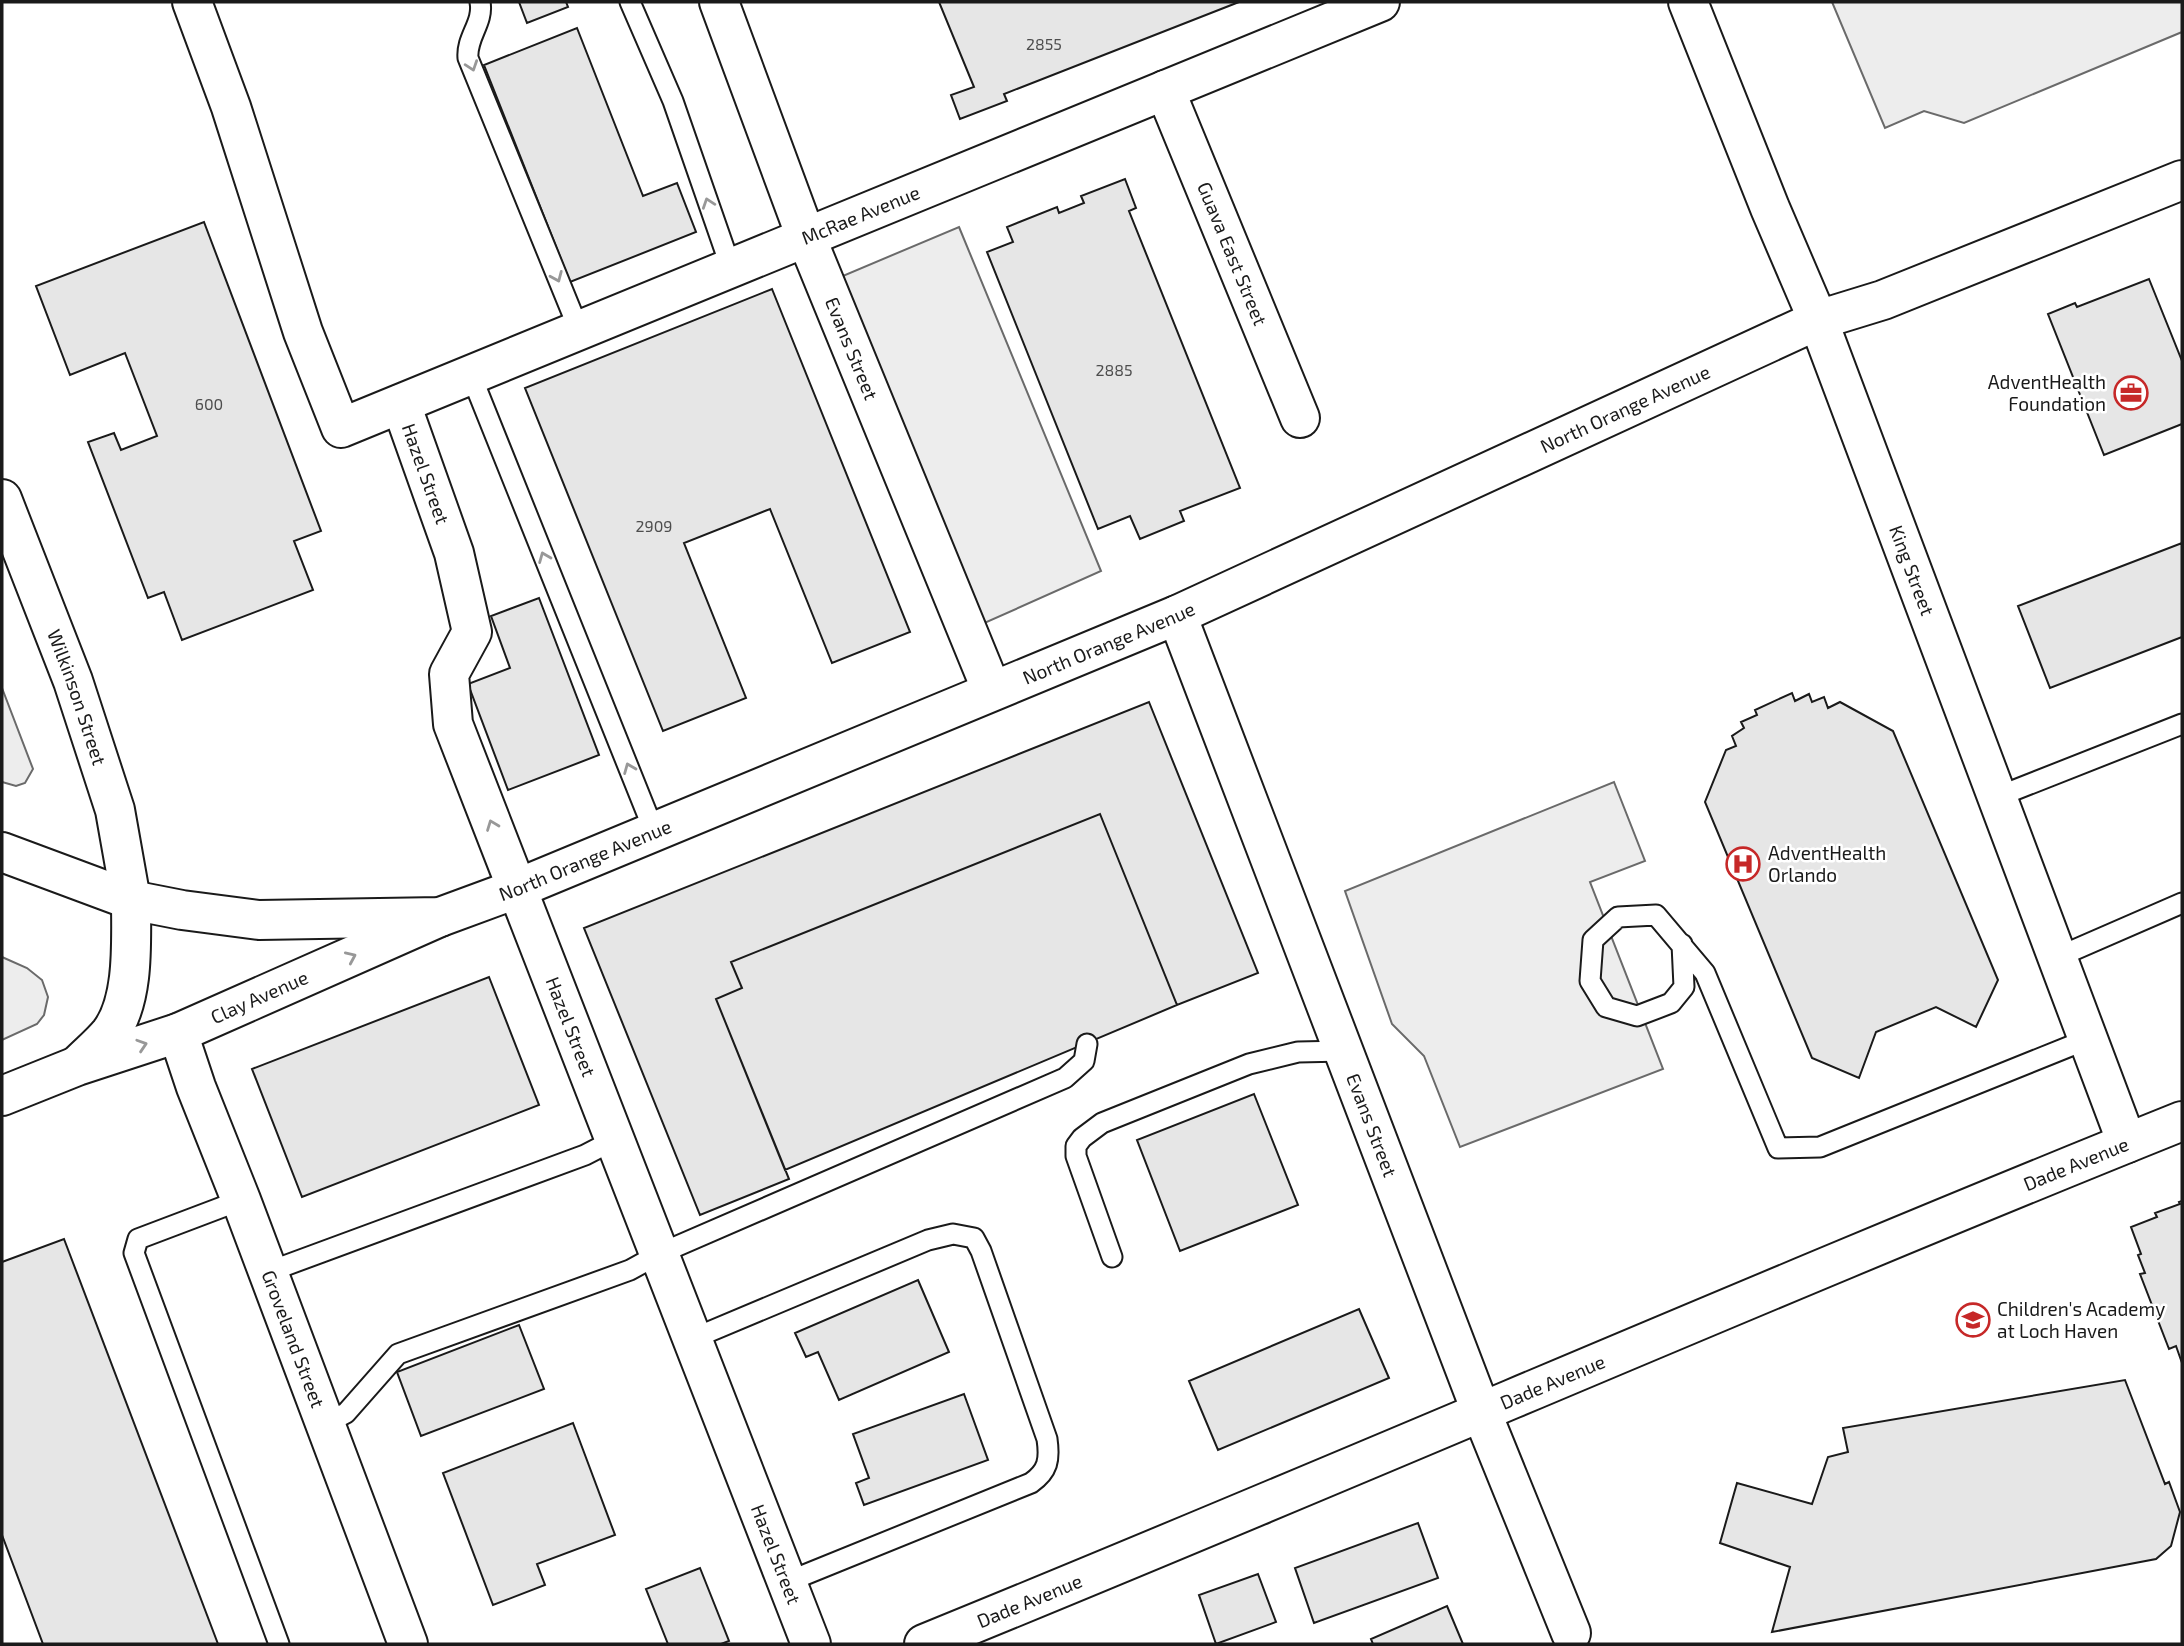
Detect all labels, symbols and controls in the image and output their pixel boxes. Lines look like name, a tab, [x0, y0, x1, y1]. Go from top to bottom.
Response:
house number: 2855	[1026, 34, 1062, 53]
one-way arrow	[464, 59, 478, 71]
street label: Guava East Street	[1193, 178, 1273, 329]
street label: McRae Avenue	[798, 180, 923, 249]
one-way arrow	[703, 198, 717, 210]
one-way arrow	[549, 270, 563, 282]
street label: Evans Street	[821, 294, 883, 403]
street label: North Orange Avenue	[1536, 359, 1713, 457]
house number: 2885	[1096, 360, 1133, 379]
place label: AdventHealth Foundation	[1988, 370, 2106, 415]
office icon: AdventHealth Foundation	[2112, 374, 2150, 412]
house number: 600	[195, 394, 223, 413]
street label: Hazel Street	[398, 420, 455, 527]
house number: 2909	[636, 516, 672, 535]
street label: King Street	[1885, 522, 1940, 619]
one-way arrow	[538, 551, 552, 563]
street label: North Orange Avenue	[1019, 596, 1198, 689]
street label: Wilkinson Street	[43, 626, 112, 768]
one-way arrow	[623, 763, 637, 775]
street label: North Orange Avenue	[495, 814, 674, 905]
one-way arrow	[486, 820, 500, 832]
place label: AdventHealth Orlando	[1768, 841, 1886, 886]
hospital icon: AdventHealth Orlando	[1724, 845, 1762, 883]
one-way arrow	[344, 951, 356, 965]
street label: Clay Avenue	[207, 965, 311, 1028]
street label: Hazel Street	[541, 973, 601, 1080]
one-way arrow	[135, 1039, 147, 1053]
street label: Evans Street	[1342, 1070, 1402, 1180]
street label: Dade Avenue	[2020, 1132, 2132, 1195]
street label: Groveland Street	[257, 1267, 330, 1411]
place label: Children's Academy at Loch Haven	[1997, 1297, 2165, 1342]
school or university icon: Children's Academy at Loch Haven	[1954, 1301, 1992, 1339]
street label: Dade Avenue	[1496, 1349, 1608, 1414]
street label: Hazel Street	[747, 1501, 806, 1607]
street label: Dade Avenue	[973, 1568, 1085, 1632]

